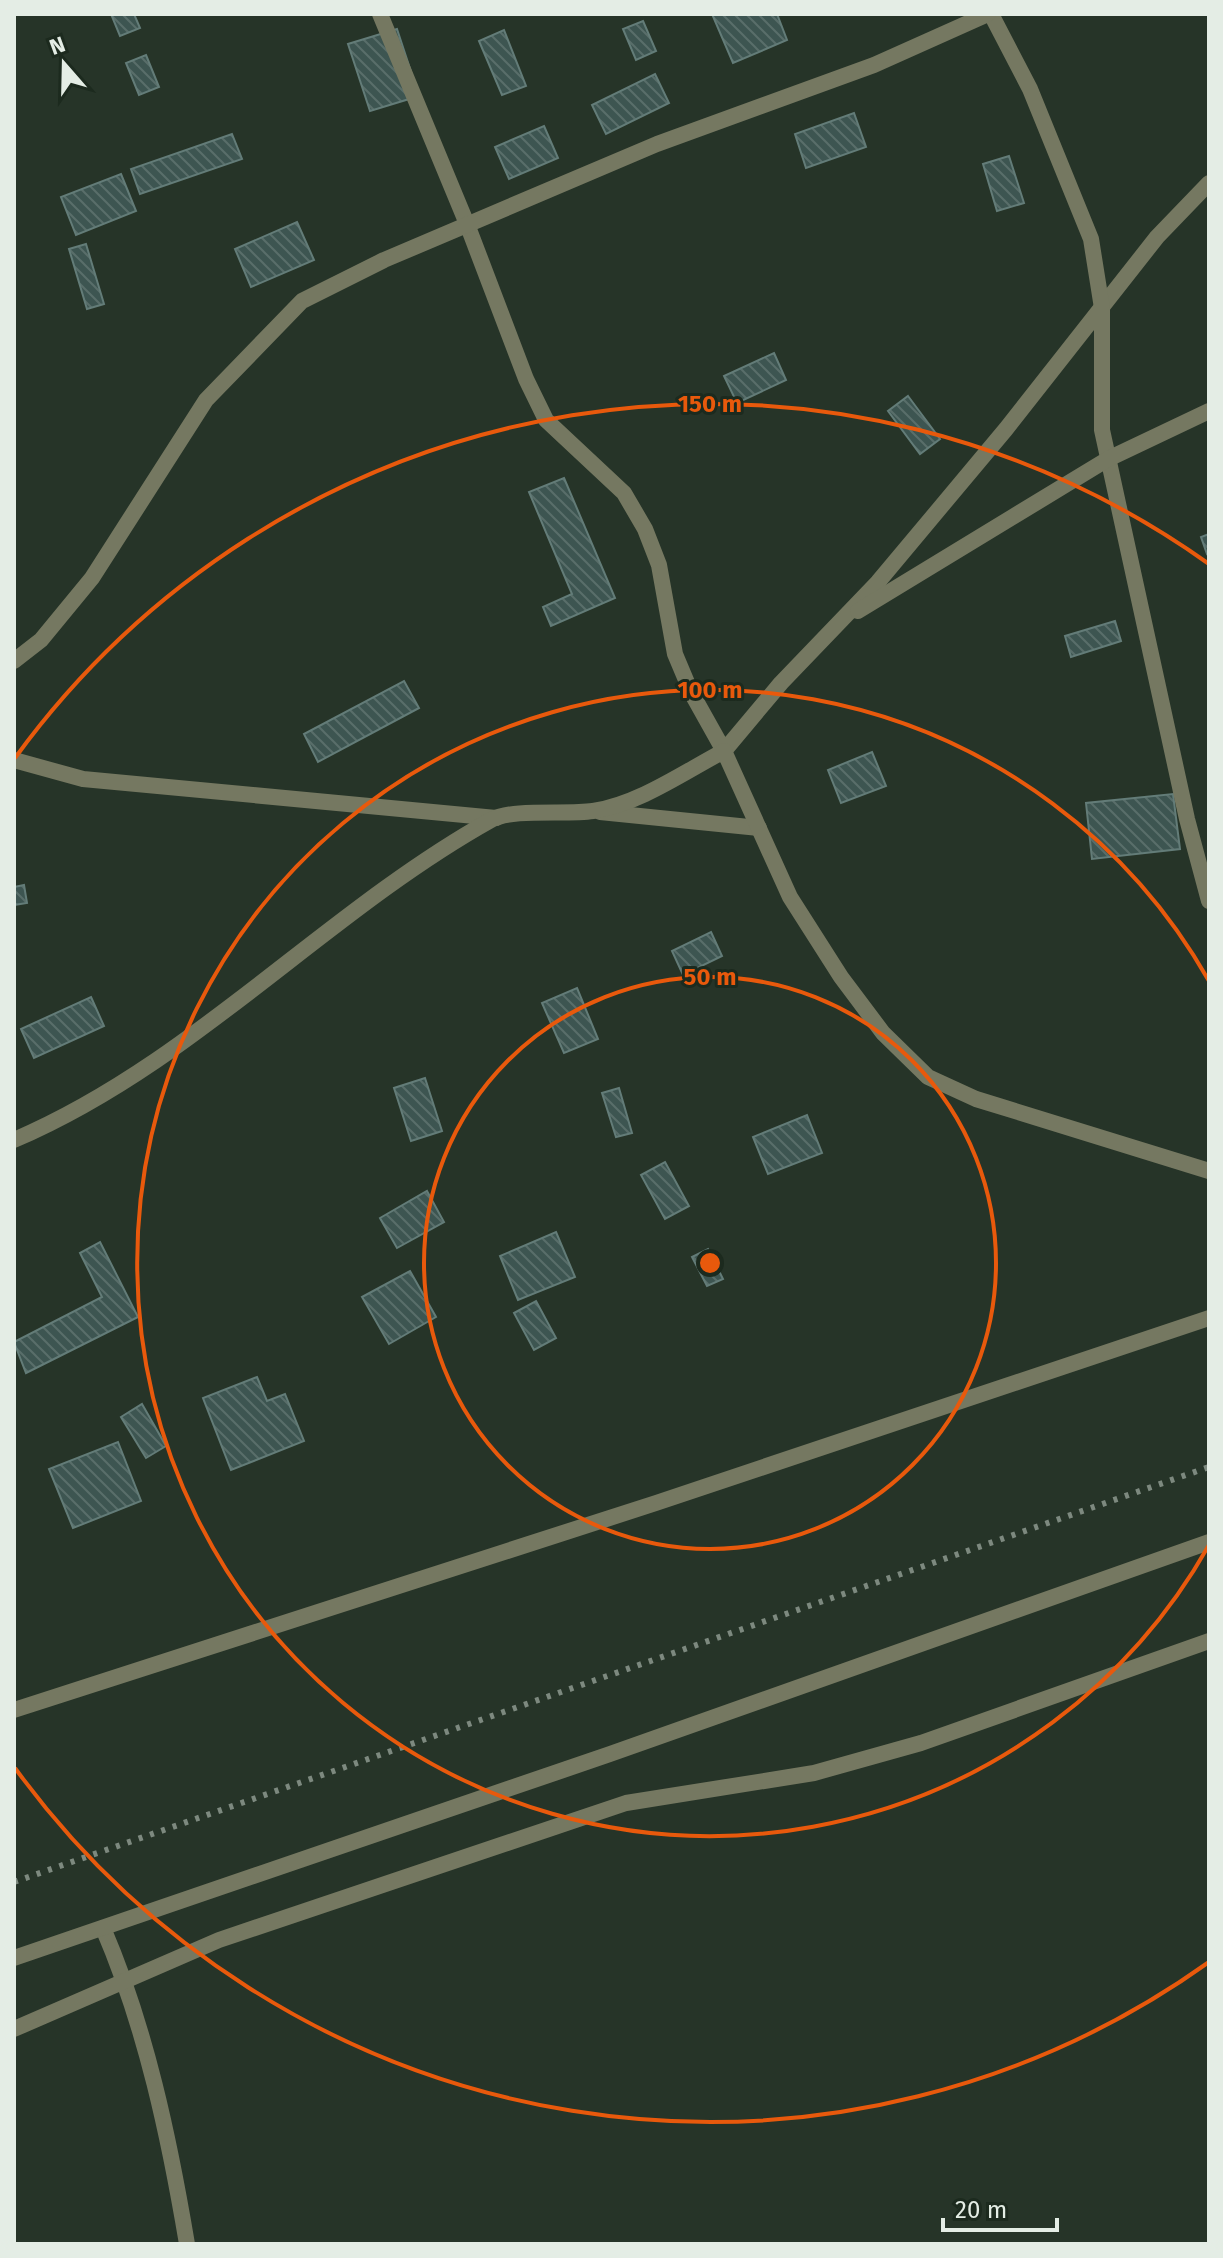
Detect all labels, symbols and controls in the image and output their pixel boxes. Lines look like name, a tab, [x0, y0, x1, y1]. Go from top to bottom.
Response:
north arrow	[24, 24, 104, 104]
text: N	[46, 30, 69, 61]
text: 150 m	[678, 390, 742, 418]
text: 100 m	[677, 676, 743, 704]
text: 50 m	[684, 963, 736, 991]
centre of rings	[696, 1249, 724, 1277]
scale bar	[943, 2182, 1057, 2232]
text: 20 m	[955, 2196, 1007, 2224]

